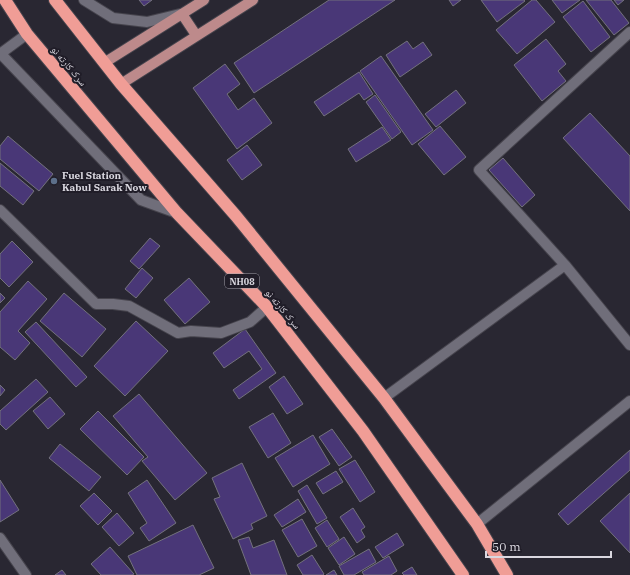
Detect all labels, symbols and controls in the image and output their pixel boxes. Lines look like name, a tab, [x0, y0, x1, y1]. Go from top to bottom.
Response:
street label: سرک کارته نو	[48, 43, 90, 89]
place label: Fuel Station Kabul Sarak Now	[62, 169, 147, 194]
marker: Fuel Station Kabul Sarak Now	[49, 176, 59, 186]
road number: NH08	[225, 274, 259, 288]
street label: سرک کارته نو	[262, 286, 304, 332]
scale bar	[486, 533, 611, 559]
text: 50 m	[492, 539, 521, 554]

